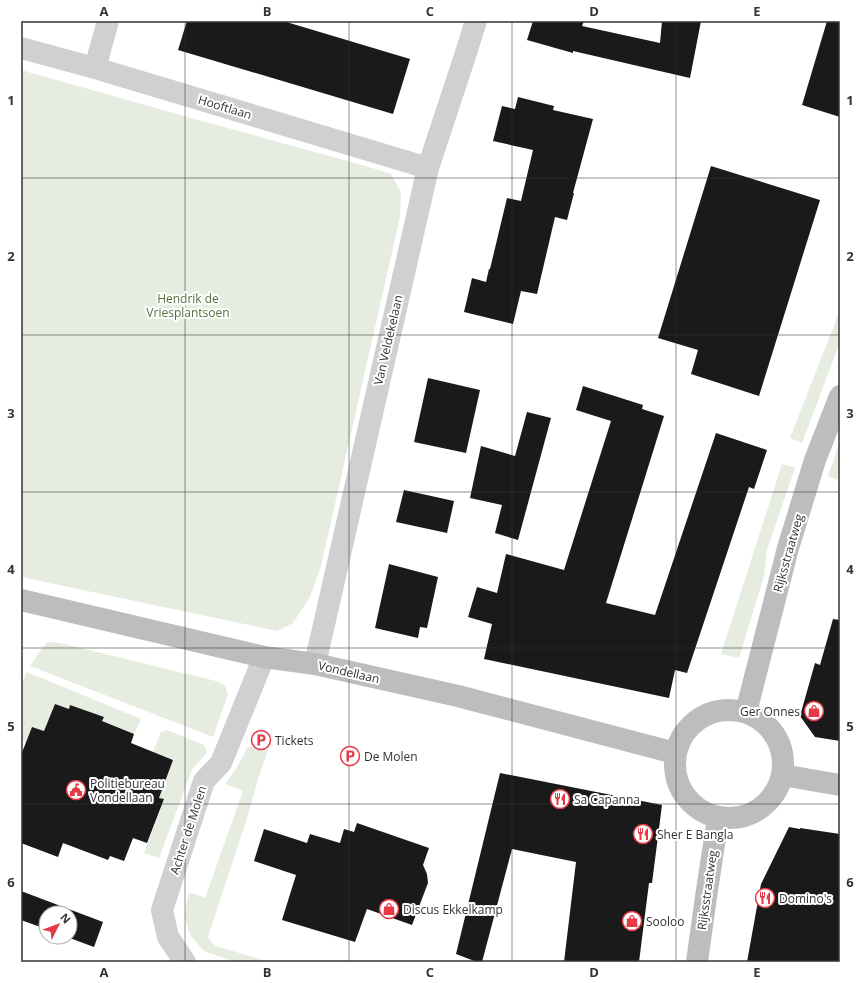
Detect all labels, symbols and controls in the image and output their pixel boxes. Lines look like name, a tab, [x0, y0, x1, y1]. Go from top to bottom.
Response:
text: A	[100, 2, 109, 20]
text: B	[263, 2, 272, 20]
text: C	[426, 2, 434, 20]
text: D	[589, 2, 599, 20]
text: E	[753, 2, 761, 20]
text: 1	[7, 91, 15, 109]
street label: Hooftlaan	[196, 91, 254, 123]
text: 1	[846, 91, 854, 109]
text: 2	[7, 247, 15, 265]
text: 2	[846, 247, 854, 265]
park label: Hendrik de Vriesplantsoen	[146, 290, 230, 321]
street label: Van Veldekelaan	[369, 293, 407, 387]
text: 3	[7, 404, 15, 422]
text: 3	[846, 404, 854, 422]
street label: Rijksstraatweg	[769, 511, 807, 594]
text: 4	[7, 560, 15, 578]
text: 4	[846, 560, 854, 578]
street label: Vondellaan	[317, 657, 381, 687]
shop icon: Ger Onnes	[803, 700, 825, 722]
place label: Ger Onnes	[740, 703, 800, 720]
text: 5	[7, 717, 15, 735]
text: 5	[846, 717, 854, 735]
parking icon: Tickets	[250, 729, 272, 751]
place label: Tickets	[275, 732, 314, 749]
parking icon: De Molen	[339, 745, 361, 767]
place label: De Molen	[364, 748, 418, 765]
place label: Politiebureau Vondellaan	[90, 775, 165, 806]
public building icon: Politiebureau Vondellaan	[65, 779, 87, 801]
street label: Achter de Molen	[166, 784, 210, 876]
restaurant icon: Sa Capanna	[549, 788, 571, 810]
place label: Sa Capanna	[574, 791, 640, 808]
restaurant icon: Sher E Bangla	[632, 823, 654, 845]
place label: Sher E Bangla	[657, 826, 733, 843]
street label: Rijksstraatweg	[693, 848, 721, 931]
text: 6	[7, 873, 15, 891]
text: 6	[846, 873, 854, 891]
restaurant icon: Domino's	[754, 887, 776, 909]
place label: Domino's	[779, 890, 832, 907]
shop icon: Discus Ekkelkamp	[378, 898, 400, 920]
place label: Discus Ekkelkamp	[403, 901, 503, 918]
north arrow	[38, 905, 78, 945]
text: N	[57, 910, 74, 926]
shop icon: Sooloo	[621, 910, 643, 932]
place label: Sooloo	[646, 913, 684, 930]
text: A	[100, 963, 109, 981]
text: B	[263, 963, 272, 981]
text: C	[426, 963, 434, 981]
text: D	[589, 963, 599, 981]
text: E	[753, 963, 761, 981]

